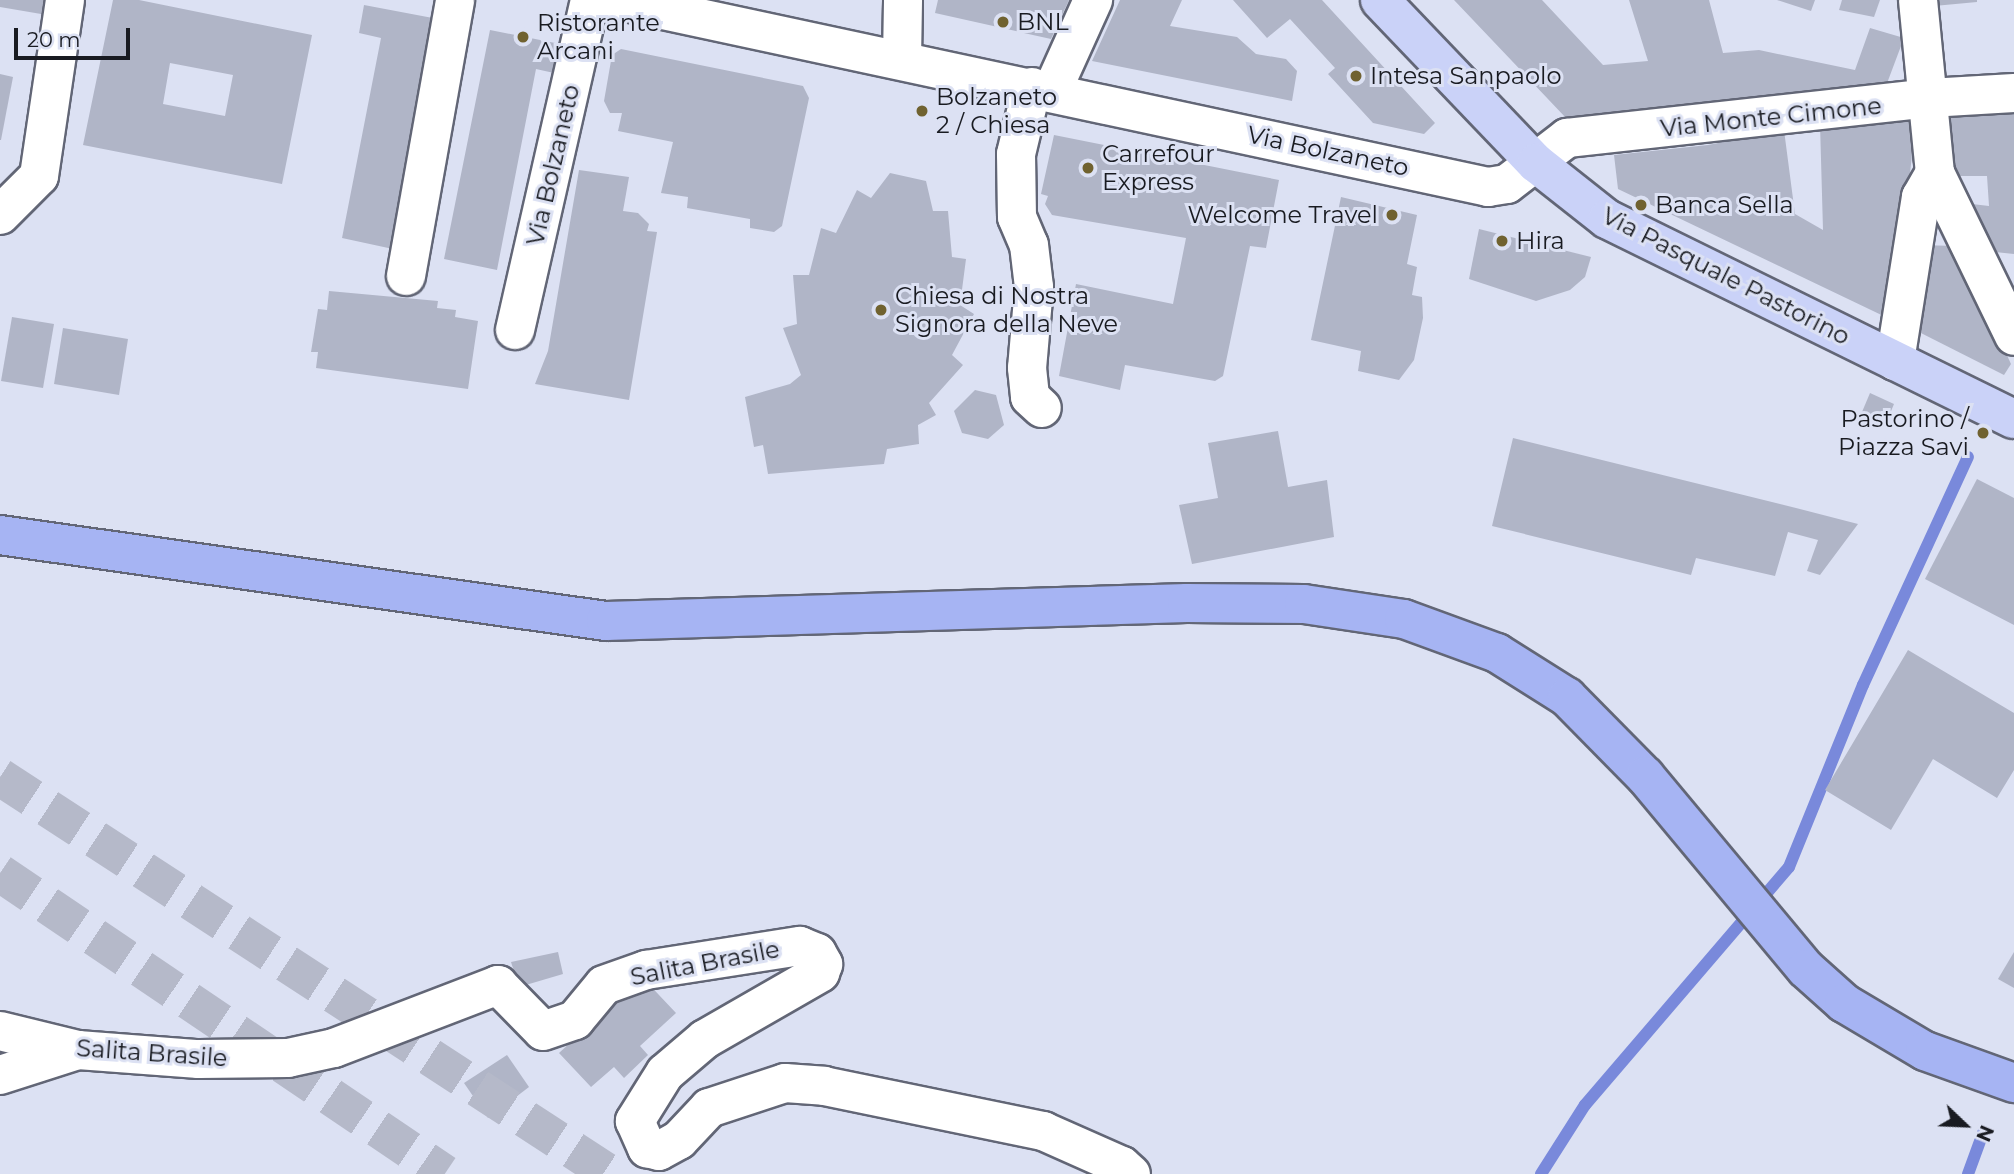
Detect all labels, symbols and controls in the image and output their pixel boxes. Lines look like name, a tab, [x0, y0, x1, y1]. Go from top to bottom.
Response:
place label: BNL	[1017, 8, 1069, 36]
place label: Ristorante Arcani	[537, 9, 660, 65]
scale bar	[18, 14, 133, 58]
marker: BNL	[995, 14, 1011, 30]
text: 20 m	[27, 27, 81, 52]
marker: Ristorante Arcani	[515, 29, 531, 45]
place label: Intesa Sanpaolo	[1370, 62, 1561, 90]
marker: Intesa Sanpaolo	[1348, 68, 1364, 84]
street label: Via Bolzaneto	[520, 82, 586, 248]
place label: Bolzaneto 2 / Chiesa	[936, 83, 1057, 139]
street label: Via Monte Cimone	[1659, 91, 1883, 143]
marker: Bolzaneto 2 / Chiesa	[914, 103, 930, 119]
street label: Via Bolzaneto	[1245, 120, 1411, 182]
place label: Carrefour Express	[1102, 140, 1215, 196]
marker: Carrefour Express	[1080, 160, 1096, 176]
place label: Banca Sella	[1655, 191, 1794, 219]
marker: Banca Sella	[1633, 197, 1649, 213]
place label: Welcome Travel	[1187, 201, 1378, 229]
street label: Via Pasquale Pastorino	[1597, 201, 1855, 351]
marker: Welcome Travel	[1384, 207, 1400, 223]
place label: Hira	[1516, 227, 1565, 255]
marker: Hira	[1494, 233, 1510, 249]
place label: Chiesa di Nostra Signora della Neve	[895, 282, 1118, 338]
marker: Chiesa di Nostra Signora della Neve	[873, 302, 889, 318]
place label: Pastorino / Piazza Savi	[1838, 405, 1969, 461]
marker: Pastorino / Piazza Savi	[1975, 425, 1991, 441]
street label: Salita Brasile	[628, 934, 782, 992]
street label: Salita Brasile	[75, 1033, 229, 1073]
north arrow	[1930, 1090, 2000, 1160]
text: N	[1971, 1122, 1998, 1145]

